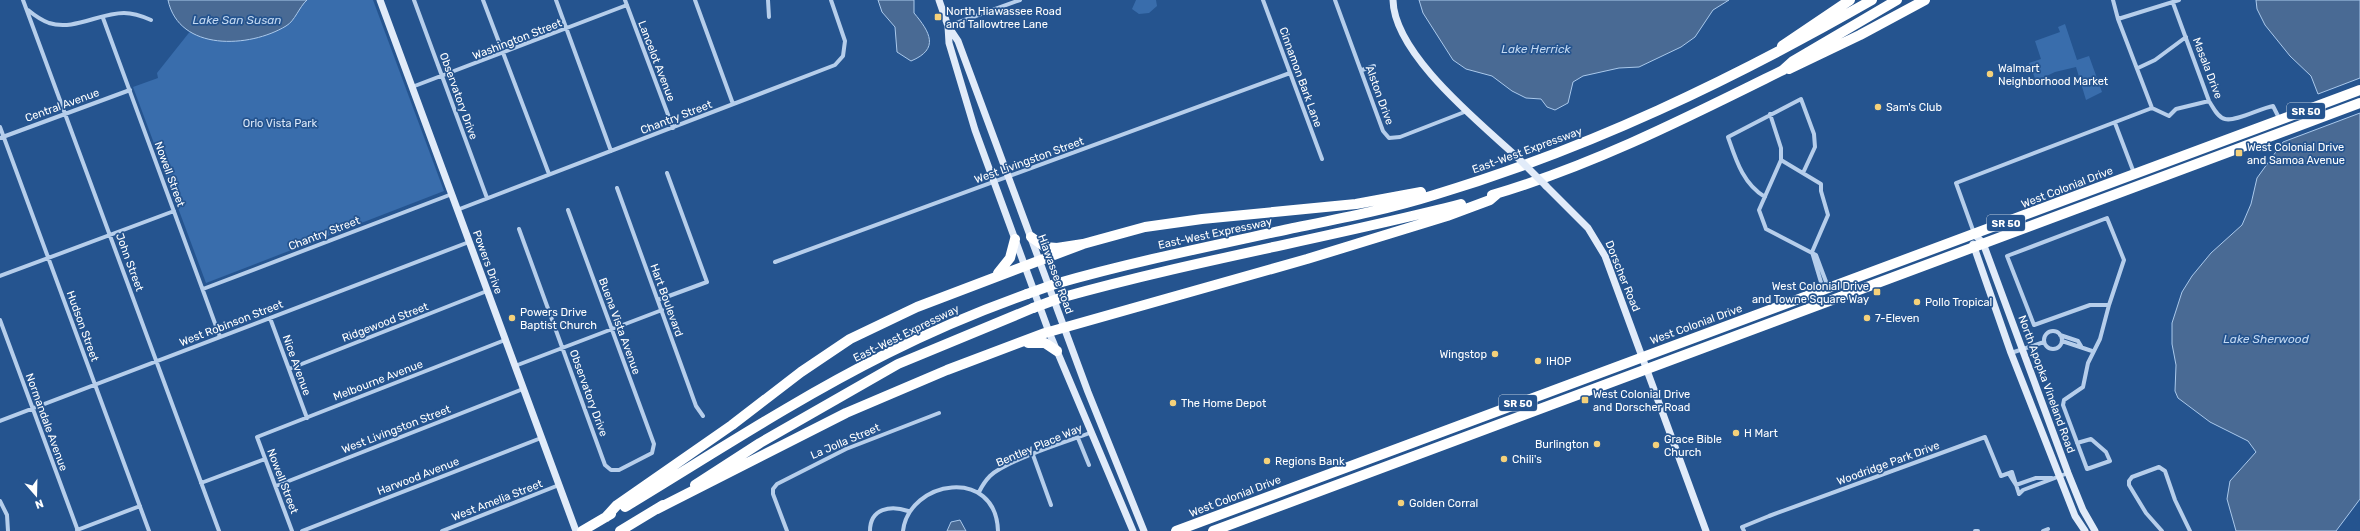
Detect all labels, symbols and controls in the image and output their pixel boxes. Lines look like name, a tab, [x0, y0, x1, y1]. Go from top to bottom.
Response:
place label: North Hiawassee Road and Tallowtree Lane	[946, 5, 1061, 31]
marker: North Hiawassee Road and Tallowtree Lane	[933, 12, 943, 22]
water label: Lake San Susan	[192, 13, 282, 27]
street label: Washington Street	[471, 16, 564, 62]
street label: Lancelot Avenue	[635, 19, 678, 103]
street label: Cinnamon Bark Lane	[1276, 25, 1325, 129]
street label: Masala Drive	[2190, 36, 2225, 101]
water label: Lake Herrick	[1501, 42, 1572, 56]
street label: Observatory Drive	[437, 51, 480, 141]
place label: Walmart Neighborhood Market	[1998, 62, 2109, 88]
street label: Alston Drive	[1363, 64, 1396, 127]
marker: Walmart Neighborhood Market	[1985, 69, 1995, 79]
street label: Central Avenue	[23, 86, 101, 125]
street label: Chantry Street	[639, 98, 714, 137]
place label: Sam's Club	[1886, 101, 1942, 114]
marker: Sam's Club	[1873, 102, 1883, 112]
road number: SR 50	[2287, 103, 2325, 119]
park label: Orlo Vista Park	[243, 117, 318, 130]
street label: East-West Expressway	[1470, 125, 1584, 176]
street label: West Livingston Street	[973, 134, 1086, 186]
street label: Nowell Street	[152, 140, 188, 209]
place label: West Colonial Drive and Samoa Avenue	[2247, 141, 2345, 167]
marker: West Colonial Drive and Samoa Avenue	[2234, 148, 2244, 158]
street label: West Colonial Drive	[2019, 164, 2115, 211]
street label: Chantry Street	[287, 214, 362, 253]
street label: East-West Expressway	[1157, 215, 1273, 252]
road number: SR 50	[1987, 215, 2025, 231]
street label: Powers Drive	[470, 228, 505, 296]
street label: John Street	[113, 231, 146, 294]
street label: Hiawassee Road	[1035, 233, 1076, 316]
street label: Dorscher Road	[1602, 239, 1643, 314]
street label: Hart Boulevard	[647, 262, 686, 338]
street label: Buena Vista Avenue	[596, 276, 643, 376]
place label: West Colonial Drive and Towne Square Way	[1752, 280, 1869, 306]
marker: West Colonial Drive and Towne Square Way	[1872, 287, 1882, 297]
street label: Hudson Street	[64, 289, 102, 364]
place label: Pollo Tropical	[1925, 296, 1992, 309]
street label: West Robinson Street	[178, 297, 285, 349]
marker: Pollo Tropical	[1912, 297, 1922, 307]
street label: Ridgewood Street	[340, 300, 431, 345]
street label: East-West Expressway	[851, 302, 961, 365]
street label: West Colonial Drive	[1648, 302, 1744, 347]
place label: Powers Drive Baptist Church	[520, 306, 597, 332]
place label: 7-Eleven	[1875, 312, 1920, 325]
marker: Powers Drive Baptist Church	[507, 313, 517, 323]
marker: 7-Eleven	[1862, 313, 1872, 323]
street label: North Apopka Vineland Road	[2015, 313, 2078, 455]
water label: Lake Sherwood	[2223, 332, 2310, 346]
street label: Nice Avenue	[280, 333, 313, 397]
street label: Observatory Drive	[567, 348, 610, 438]
place label: Wingstop	[1440, 348, 1487, 361]
marker: Wingstop	[1490, 349, 1500, 359]
place label: IHOP	[1546, 355, 1571, 368]
marker: IHOP	[1533, 356, 1543, 366]
street label: Melbourne Avenue	[332, 357, 425, 404]
street label: Normandale Avenue	[23, 372, 70, 473]
place label: West Colonial Drive and Dorscher Road	[1593, 388, 1690, 414]
road number: SR 50	[1499, 395, 1537, 411]
marker: West Colonial Drive and Dorscher Road	[1580, 395, 1590, 405]
place label: The Home Depot	[1181, 397, 1267, 410]
marker: The Home Depot	[1168, 398, 1178, 408]
street label: West Livingston Street	[340, 402, 453, 456]
street label: La Jolla Street	[809, 421, 883, 462]
street label: Bentley Place Way	[994, 421, 1084, 470]
place label: H Mart	[1744, 427, 1779, 440]
marker: H Mart	[1731, 428, 1741, 438]
place label: Grace Bible Church	[1664, 433, 1722, 459]
place label: Burlington	[1535, 438, 1589, 451]
marker: Burlington	[1592, 439, 1602, 449]
street label: Woodridge Park Drive	[1835, 439, 1941, 488]
marker: Grace Bible Church	[1651, 440, 1661, 450]
street label: Nowell Street	[264, 447, 301, 516]
place label: Chili's	[1512, 453, 1542, 466]
marker: Chili's	[1499, 454, 1509, 464]
street label: Harwood Avenue	[375, 455, 461, 498]
place label: Regions Bank	[1275, 455, 1345, 468]
marker: Regions Bank	[1262, 456, 1272, 466]
street label: West Colonial Drive	[1187, 473, 1283, 520]
north arrow	[16, 475, 56, 515]
street label: West Amelia Street	[450, 477, 545, 524]
text: N	[33, 496, 45, 511]
place label: Golden Corral	[1409, 497, 1478, 510]
marker: Golden Corral	[1396, 498, 1406, 508]

